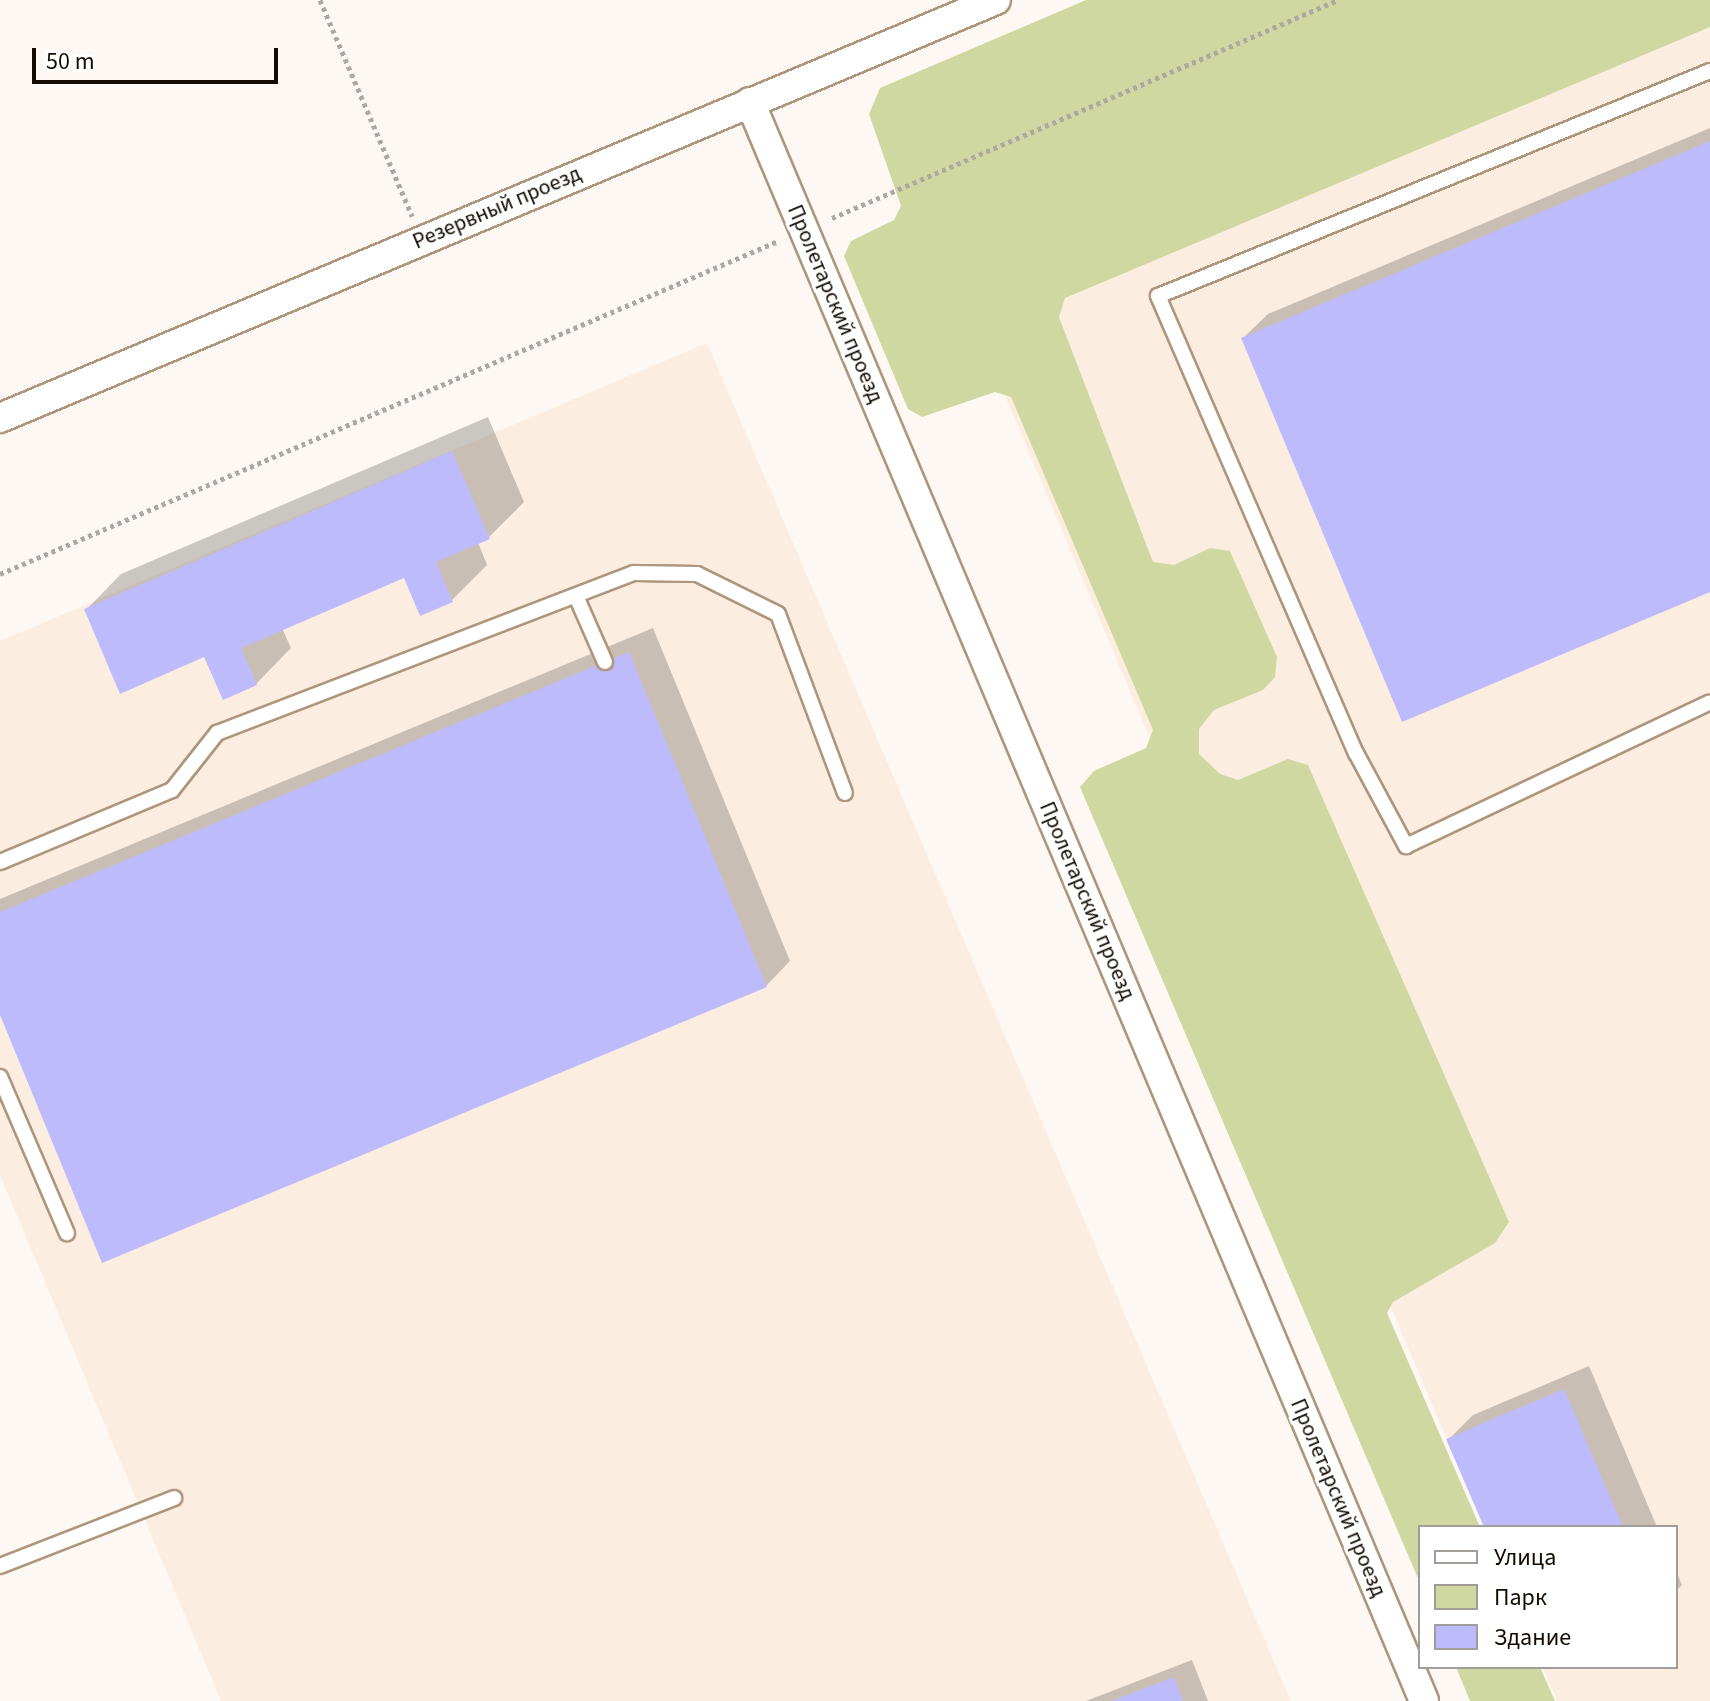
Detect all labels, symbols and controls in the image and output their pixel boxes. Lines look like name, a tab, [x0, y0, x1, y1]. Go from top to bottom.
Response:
scale bar	[36, 32, 282, 82]
text: 50 m	[46, 44, 95, 79]
street label: Резервный проезд	[409, 161, 585, 255]
street label: Пролетарский проезд	[781, 201, 889, 407]
street label: Пролетарский проезд	[1033, 798, 1141, 1004]
street label: Пролетарский проезд	[1284, 1395, 1392, 1601]
legend	[1418, 1525, 1678, 1669]
text: Улица	[1494, 1540, 1556, 1575]
text: Парк	[1494, 1580, 1547, 1615]
text: Здание	[1494, 1620, 1571, 1655]

